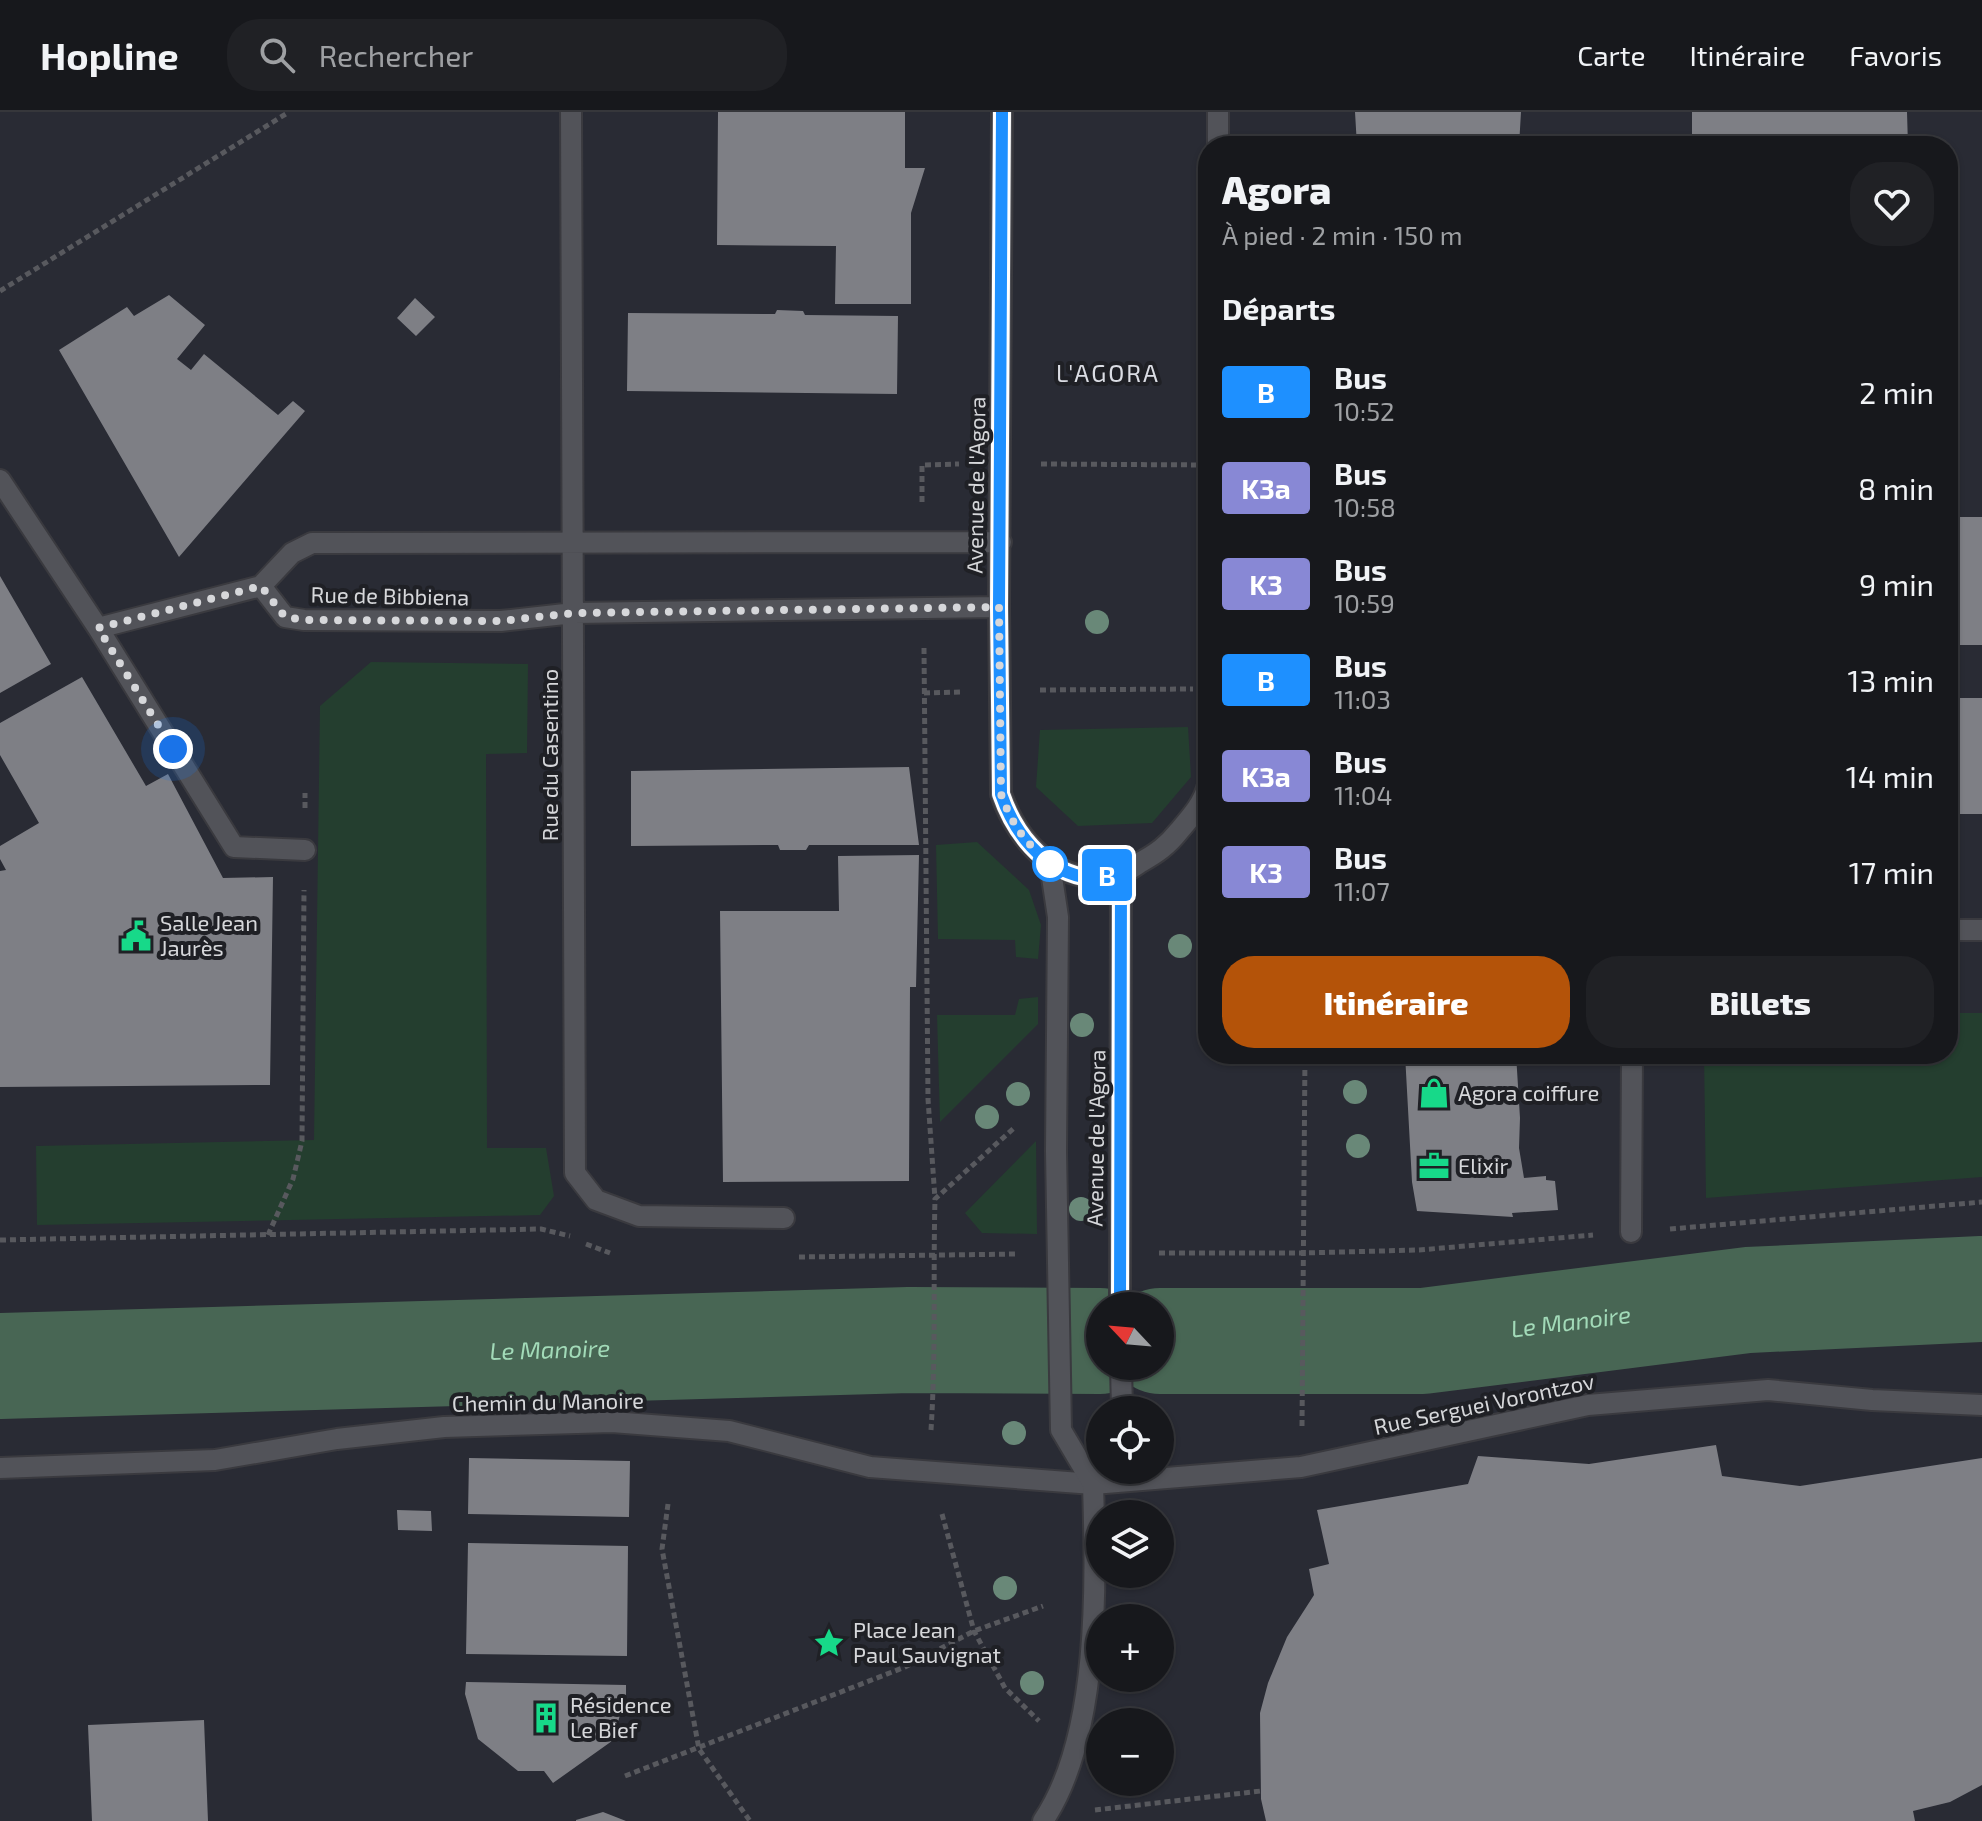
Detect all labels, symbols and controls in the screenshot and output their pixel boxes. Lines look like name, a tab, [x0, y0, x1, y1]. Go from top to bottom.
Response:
search box	[227, 19, 787, 91]
text: Hopline	[40, 32, 179, 78]
icon: search	[255, 33, 299, 77]
text: Rechercher	[319, 37, 473, 73]
text: Carte	[1577, 38, 1646, 72]
text: Itinéraire	[1690, 38, 1805, 72]
text: Favoris	[1849, 38, 1942, 72]
button: heart	[1850, 162, 1934, 246]
text: Agora	[1222, 166, 1331, 212]
text: À pied · 2 min · 150 m	[1222, 219, 1462, 250]
text: Départs	[1222, 290, 1336, 326]
district label: L'AGORA	[1056, 358, 1160, 387]
text: Bus	[1334, 359, 1387, 395]
text: 2 min	[1859, 374, 1934, 410]
text: B	[1257, 375, 1275, 409]
text: 10:52	[1334, 395, 1395, 426]
street label: Avenue de l'Agora	[960, 396, 990, 574]
text: Bus	[1334, 455, 1387, 491]
text: 8 min	[1858, 470, 1934, 506]
text: K3a	[1241, 471, 1291, 505]
text: 10:58	[1334, 491, 1396, 522]
text: Bus	[1334, 551, 1387, 587]
text: 9 min	[1859, 566, 1934, 602]
text: K3	[1249, 567, 1283, 601]
street label: Rue de Bibbiena	[311, 581, 469, 609]
text: 10:59	[1334, 587, 1395, 618]
text: Bus	[1334, 647, 1387, 683]
text: 13 min	[1848, 662, 1934, 698]
text: B	[1257, 663, 1275, 697]
street label: Rue du Casentino	[536, 669, 562, 841]
text: 11:03	[1334, 683, 1391, 714]
your location	[153, 729, 193, 769]
text: Bus	[1334, 743, 1387, 779]
text: 14 min	[1846, 758, 1934, 794]
text: K3a	[1241, 759, 1291, 793]
text: 11:04	[1334, 779, 1393, 810]
text: Bus	[1334, 839, 1387, 875]
unlabelled marker	[1033, 847, 1067, 881]
line badge: B	[1081, 849, 1133, 901]
text: 17 min	[1849, 854, 1934, 890]
text: K3	[1249, 855, 1283, 889]
text: B	[1098, 858, 1116, 892]
text: 11:07	[1334, 875, 1390, 906]
place label: Salle Jean Jaurès	[160, 909, 258, 960]
public building icon: Salle Jean Jaurès	[119, 919, 153, 953]
button: Itinéraire	[1222, 956, 1570, 1048]
button: Billets	[1586, 956, 1934, 1048]
street label: Avenue de l'Agora	[1080, 1049, 1110, 1227]
shop icon: Agora coiffure	[1417, 1076, 1451, 1110]
place label: Agora coiffure	[1458, 1079, 1599, 1105]
office icon: Elixir	[1417, 1149, 1451, 1183]
place label: Elixir	[1458, 1152, 1508, 1178]
north arrow	[1086, 1292, 1174, 1380]
map controls	[1086, 1292, 1174, 1796]
water label: Le Manoire	[1509, 1299, 1632, 1343]
water label: Le Manoire	[489, 1333, 611, 1365]
street label: Rue Serguei Vorontzov	[1371, 1367, 1597, 1439]
street label: Chemin du Manoire	[452, 1386, 644, 1416]
button: locate	[1086, 1396, 1174, 1484]
button: layers	[1086, 1500, 1174, 1588]
button: +	[1086, 1604, 1174, 1692]
place label: Place Jean Paul Sauvignat	[853, 1616, 1001, 1667]
place icon: Place Jean Paul Sauvignat	[812, 1626, 846, 1660]
place label: Résidence Le Bief	[570, 1691, 672, 1742]
building icon: Résidence Le Bief	[529, 1701, 563, 1735]
button: −	[1086, 1708, 1174, 1796]

